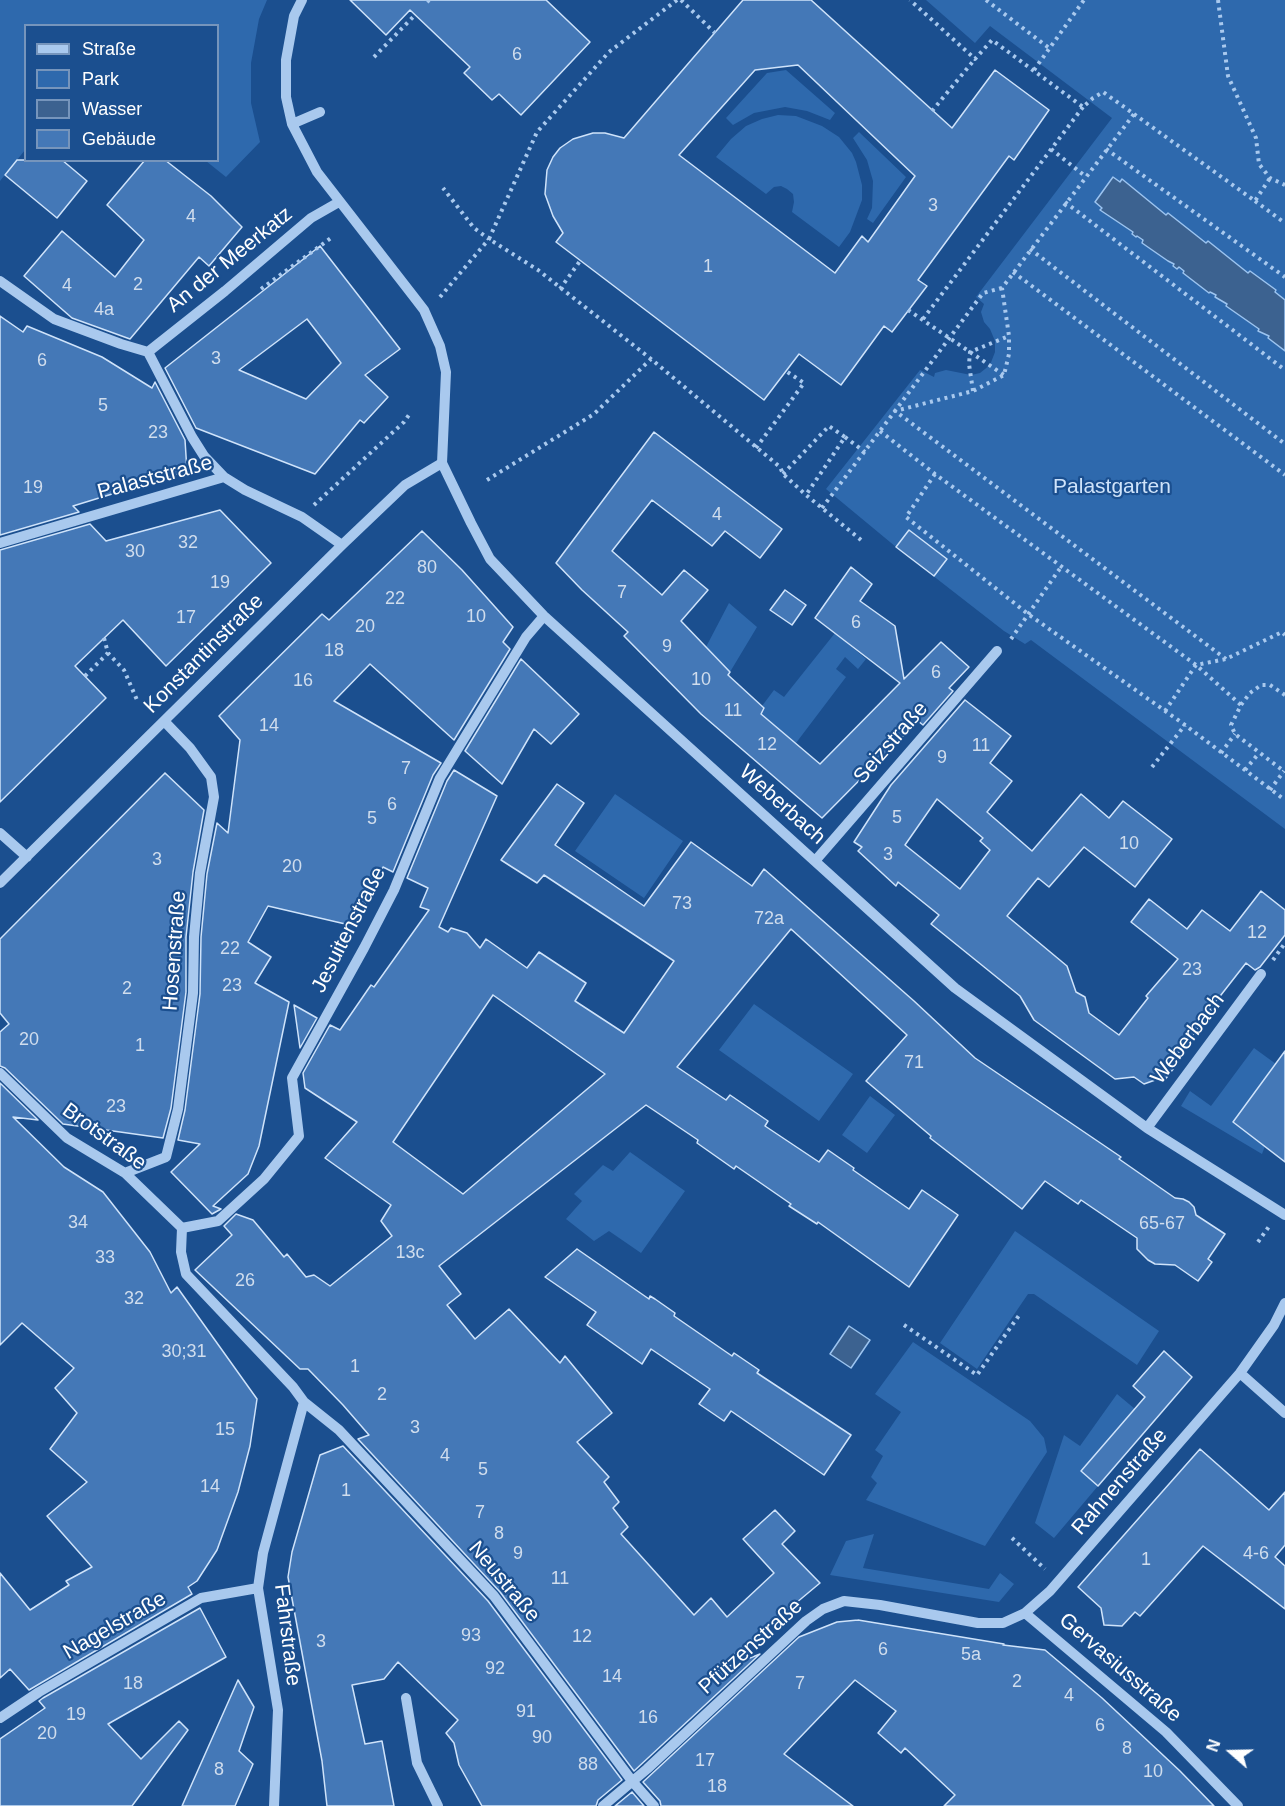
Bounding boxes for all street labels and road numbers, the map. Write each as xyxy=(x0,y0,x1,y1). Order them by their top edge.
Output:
street label: An der Meerkatz xyxy=(162,202,298,318)
street label: Palaststraße xyxy=(95,451,215,505)
street label: Konstantinstraße xyxy=(139,589,269,719)
street label: Seizstraße xyxy=(849,697,933,789)
street label: Weberbach xyxy=(734,760,830,850)
street label: Jesuitenstraße xyxy=(307,863,391,997)
street label: Hosenstraße xyxy=(158,890,192,1012)
street label: Weberbach xyxy=(1146,989,1230,1089)
street label: Brotstraße xyxy=(57,1098,151,1176)
street label: Rahnenstraße xyxy=(1067,1424,1173,1540)
street label: Neustraße xyxy=(463,1536,545,1628)
street label: Fahrstraße xyxy=(268,1583,306,1687)
street label: Nagelstraße xyxy=(59,1586,171,1666)
street label: Pfützenstraße xyxy=(694,1594,808,1700)
street label: Gervasiusstraße xyxy=(1054,1608,1186,1728)

